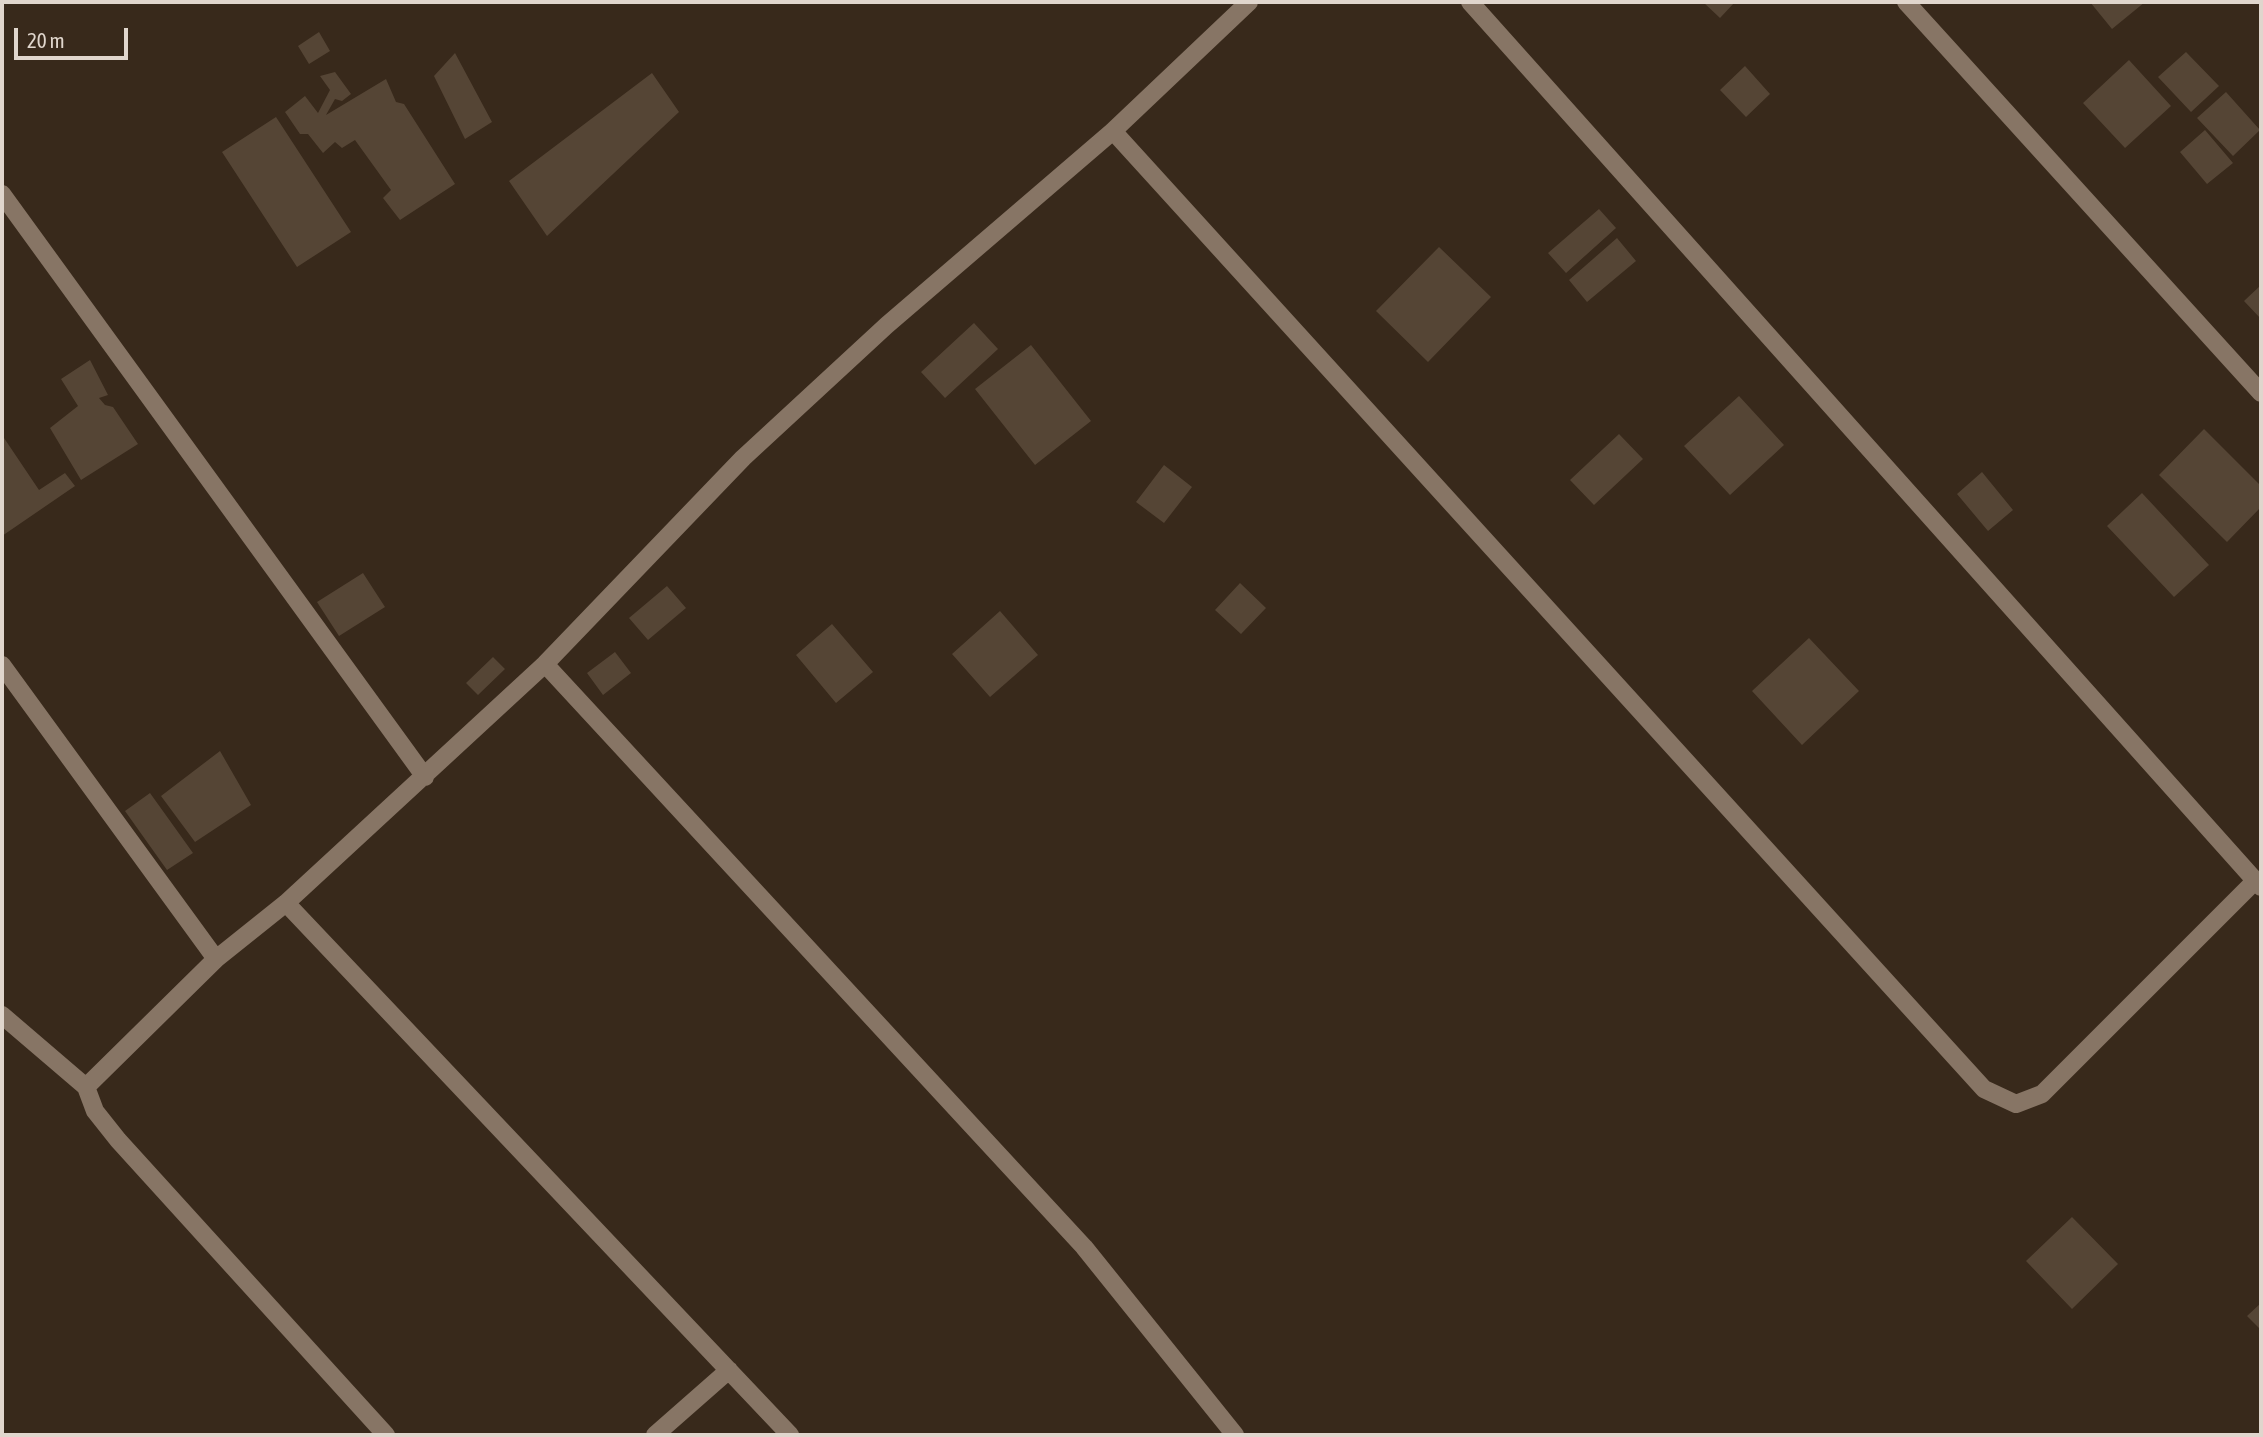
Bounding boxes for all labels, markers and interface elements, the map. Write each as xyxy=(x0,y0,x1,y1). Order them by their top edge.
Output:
scale bar xyxy=(18,14,131,58)
text: 20 m xyxy=(27,28,65,52)

